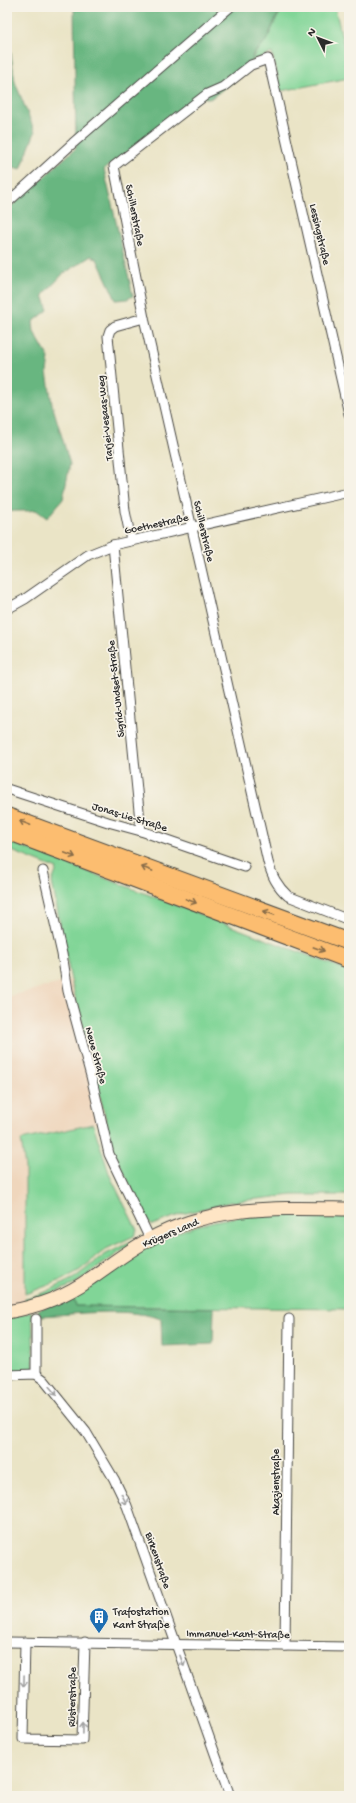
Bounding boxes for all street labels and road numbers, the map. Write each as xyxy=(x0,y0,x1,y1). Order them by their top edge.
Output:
street label: Schillerstraße xyxy=(122,184,146,247)
street label: Lessingstraße xyxy=(306,203,332,267)
street label: Tarjei-Vesaas-Weg xyxy=(96,374,117,462)
street label: Schillerstraße xyxy=(190,500,216,564)
street label: Goethestraße xyxy=(123,512,190,538)
street label: Sigrid-Undset-Straße xyxy=(106,639,128,738)
street label: Jonas-Lie-Straße xyxy=(90,801,169,835)
street label: Neue Straße xyxy=(82,1026,108,1086)
street label: Krügers Land xyxy=(141,1216,202,1251)
street label: Akazienstraße xyxy=(271,1448,283,1515)
street label: Birkenstraße xyxy=(142,1530,172,1591)
street label: Immanuel-Kant-Straße xyxy=(186,1628,290,1642)
street label: Rüsterstraße xyxy=(66,1667,80,1727)

